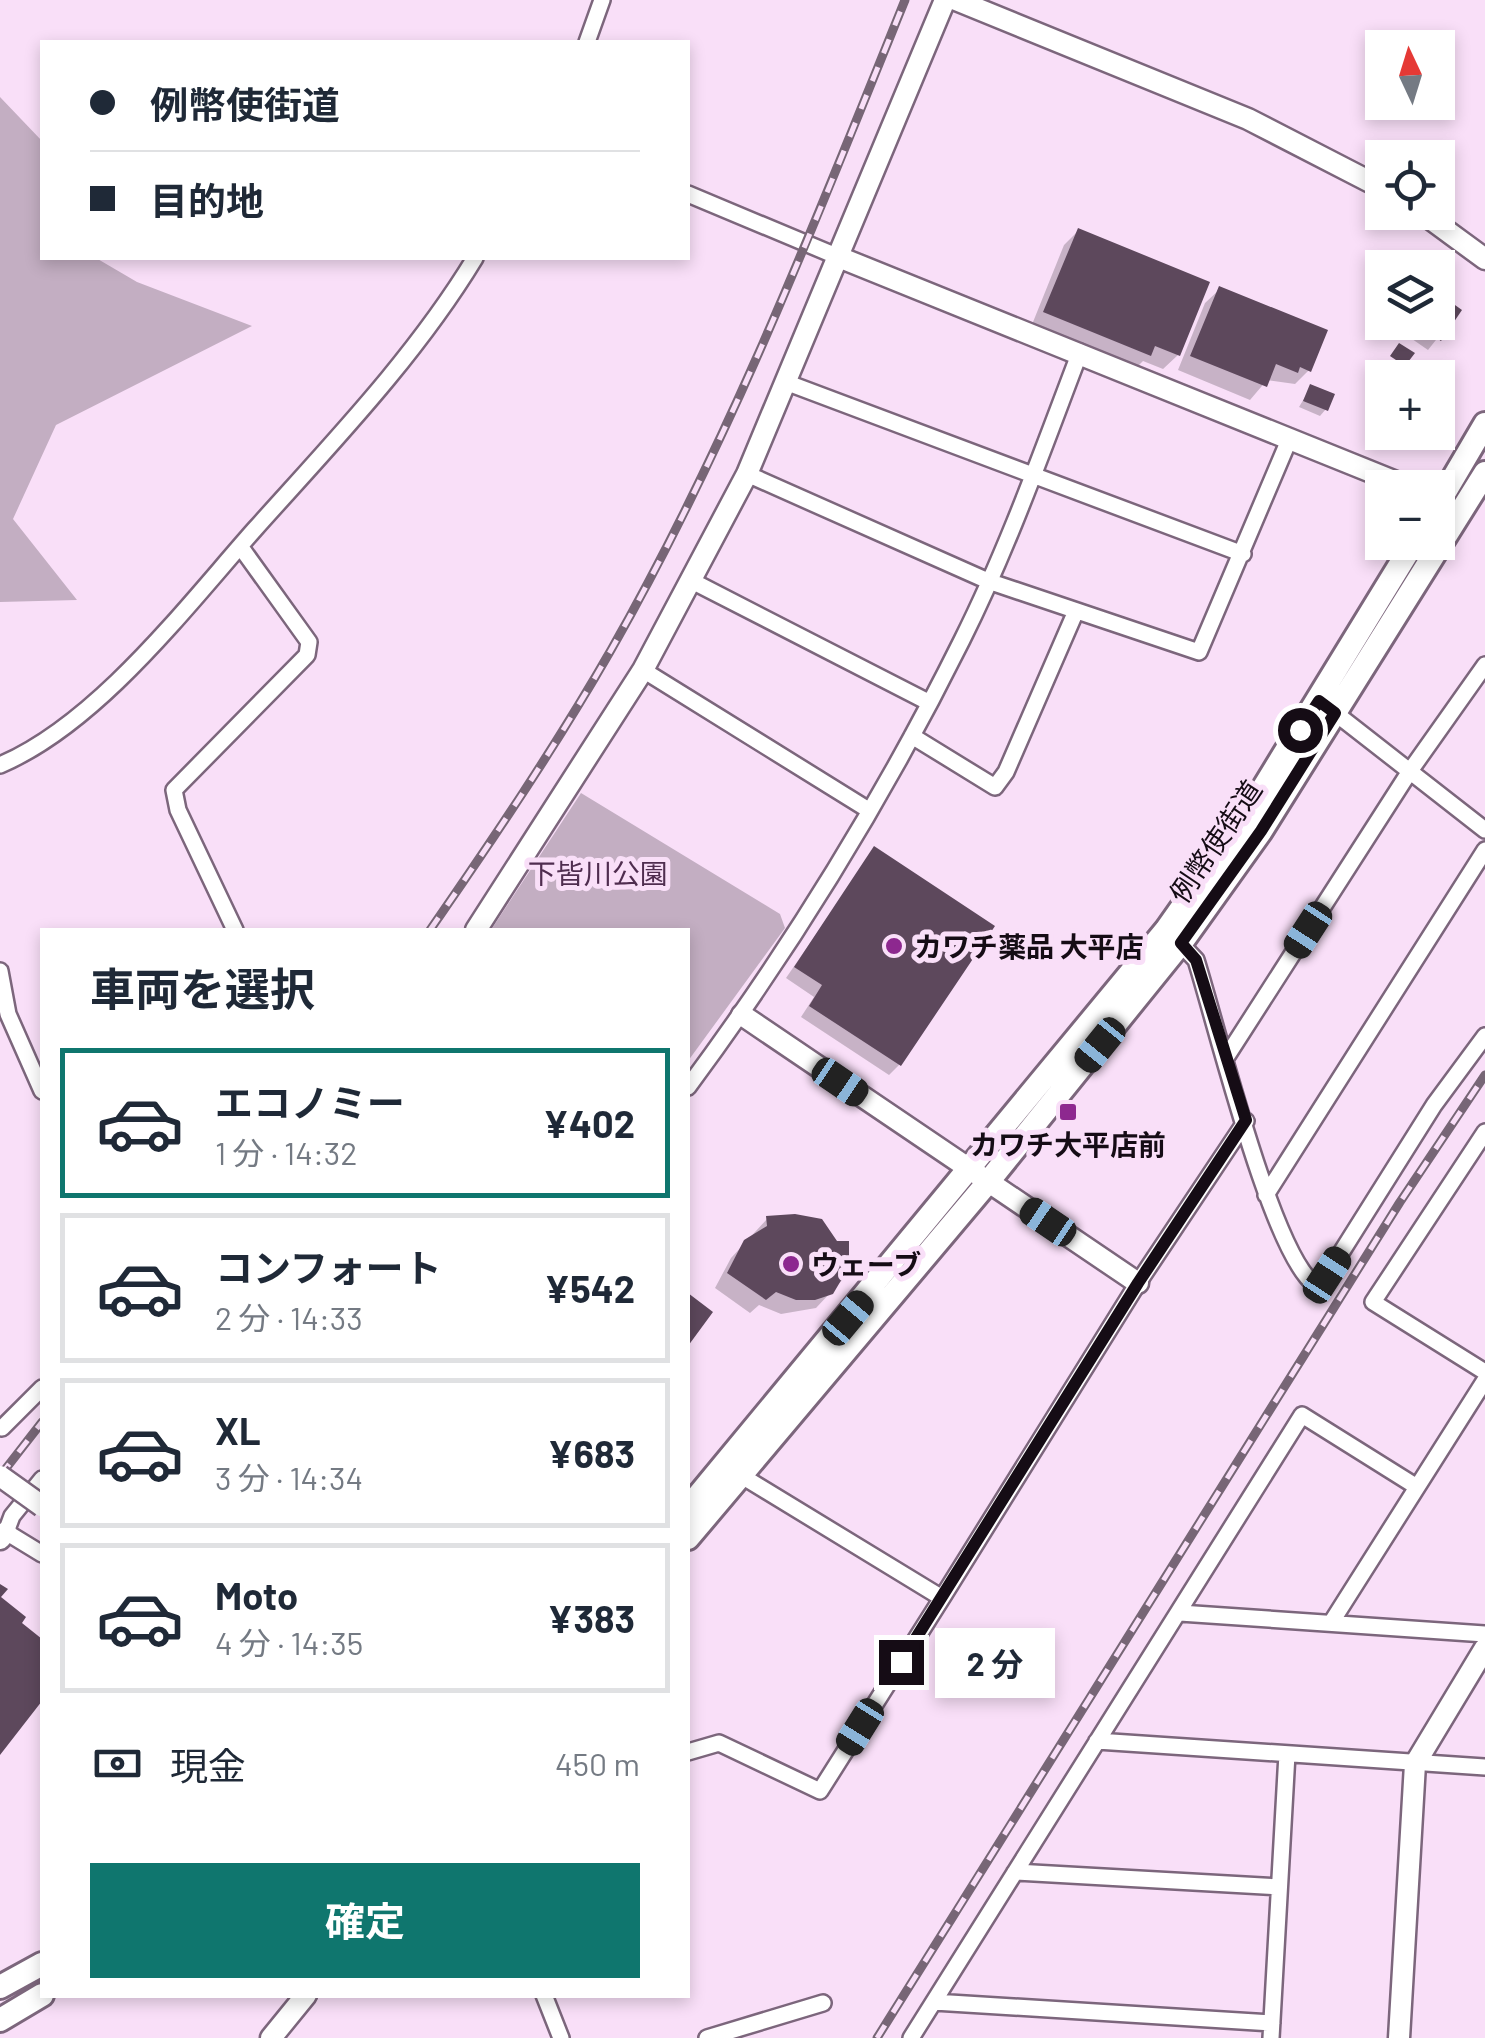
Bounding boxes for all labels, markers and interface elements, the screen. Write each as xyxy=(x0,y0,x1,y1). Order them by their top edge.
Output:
north arrow xyxy=(1365,30,1455,120)
map controls xyxy=(1365,30,1455,560)
text: 例幣使街道 xyxy=(150,81,340,127)
button: locate xyxy=(1365,140,1455,230)
text: 目的地 xyxy=(150,177,264,223)
button: layers xyxy=(1365,250,1455,340)
button: + xyxy=(1365,360,1455,450)
button: − xyxy=(1365,470,1455,560)
route start xyxy=(1278,708,1323,753)
street label: 例幣使街道 xyxy=(1162,773,1268,909)
park label: 下皆川公園 xyxy=(528,856,668,890)
car xyxy=(1279,897,1337,963)
place label: カワチ薬品 大平店 xyxy=(914,929,1144,963)
marker: カワチ薬品 大平店 xyxy=(883,935,905,957)
text: 車両を選択 xyxy=(90,961,315,1015)
car xyxy=(1069,1012,1131,1078)
car xyxy=(807,1053,873,1111)
icon: car xyxy=(95,1078,185,1168)
text: エコノミー xyxy=(215,1079,405,1125)
text: ¥402 xyxy=(543,1100,635,1146)
marker: カワチ大平店前 xyxy=(1057,1101,1079,1123)
place label: カワチ大平店前 xyxy=(970,1127,1166,1161)
text: 1 分 · 14:32 xyxy=(215,1133,357,1171)
car xyxy=(1015,1193,1081,1251)
car xyxy=(1298,1242,1356,1308)
icon: car xyxy=(95,1243,185,1333)
text: コンフォート xyxy=(215,1244,442,1290)
place label: ウェーブ xyxy=(811,1247,921,1281)
marker: ウェーブ xyxy=(780,1253,802,1275)
text: ¥542 xyxy=(544,1265,635,1311)
car xyxy=(817,1285,879,1351)
text: 2 分 · 14:33 xyxy=(215,1298,363,1336)
text: XL xyxy=(215,1407,261,1453)
icon: car xyxy=(95,1408,185,1498)
text: ¥683 xyxy=(547,1430,635,1476)
text: 3 分 · 14:34 xyxy=(215,1458,363,1496)
text: Moto xyxy=(215,1572,298,1618)
icon: car xyxy=(95,1573,185,1663)
text: ¥383 xyxy=(547,1595,635,1641)
text: 4 分 · 14:35 xyxy=(215,1623,363,1661)
callout: 2 分 xyxy=(936,1627,1056,1697)
route end xyxy=(879,1640,924,1685)
text: 2 分 xyxy=(967,1644,1023,1682)
car xyxy=(831,1694,889,1760)
icon: cash xyxy=(90,1736,145,1791)
text: 現金 xyxy=(170,1742,246,1788)
text: 450 m xyxy=(555,1744,640,1782)
button: 確定 xyxy=(90,1863,640,1978)

